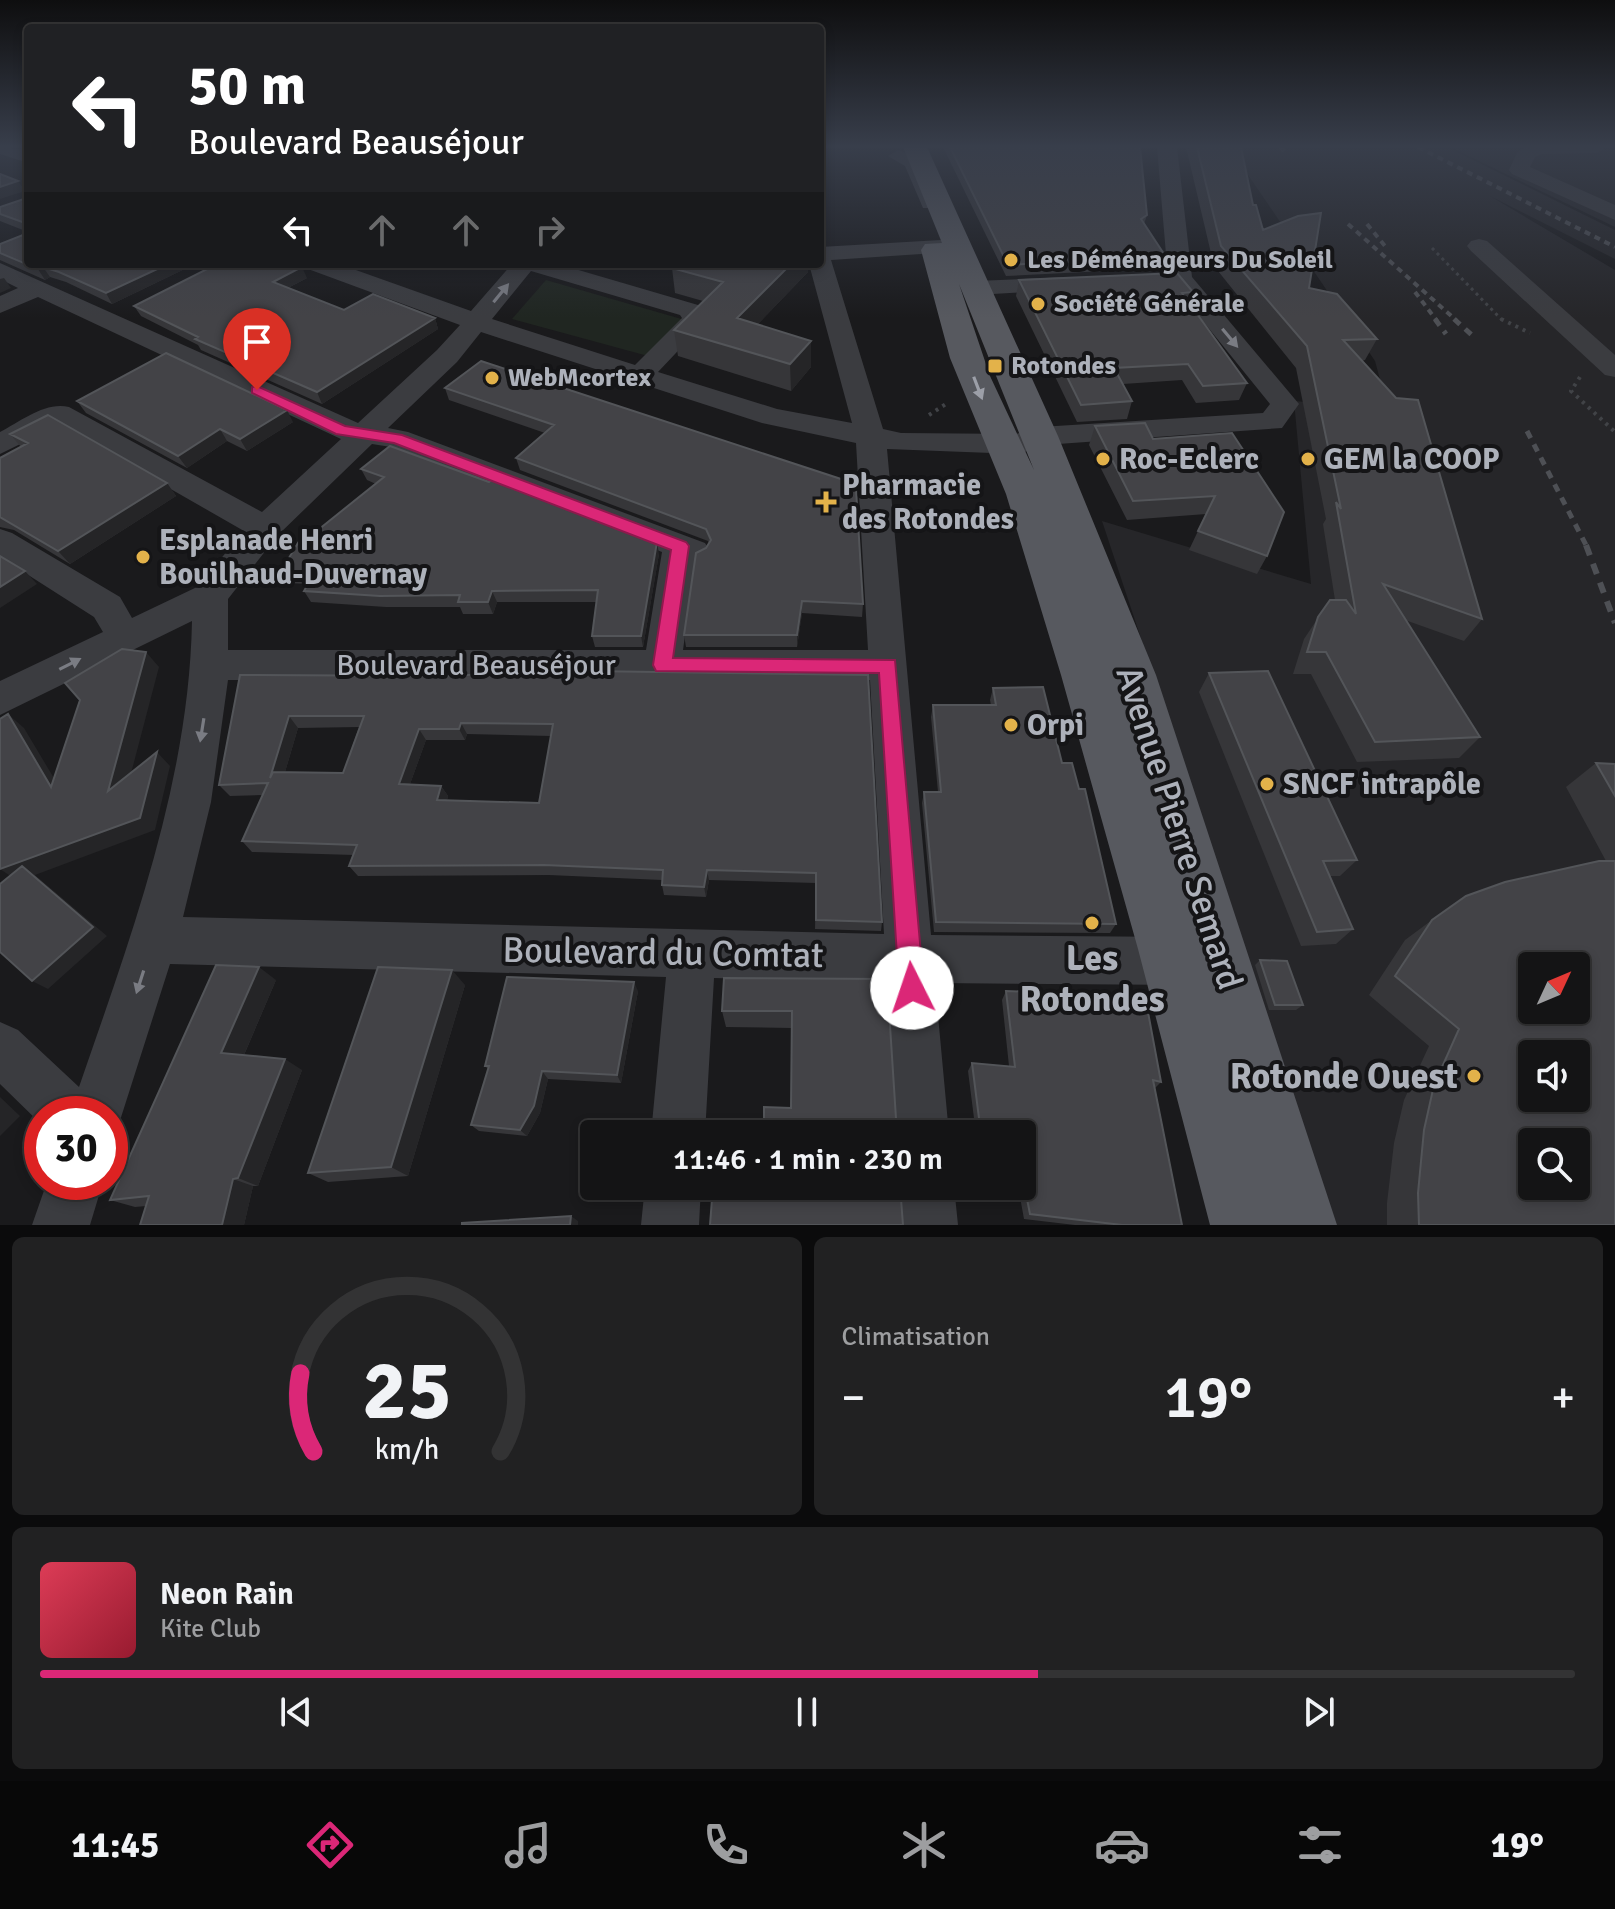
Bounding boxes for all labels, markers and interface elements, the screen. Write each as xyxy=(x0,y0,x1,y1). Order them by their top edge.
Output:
text: 50 m xyxy=(188,51,306,120)
icon: left xyxy=(56,56,160,160)
text: Boulevard Beauséjour xyxy=(188,120,524,165)
icon: left xyxy=(276,208,320,252)
icon: ahead xyxy=(360,208,404,252)
icon: ahead xyxy=(444,208,488,252)
icon: right xyxy=(528,208,572,252)
place label: Les Déménageurs Du Soleil xyxy=(1027,244,1333,276)
marker: Les Déménageurs Du Soleil xyxy=(1002,251,1020,269)
one-way arrow xyxy=(492,284,509,304)
place label: Société Générale xyxy=(1054,288,1245,320)
marker: Société Générale xyxy=(1029,295,1047,313)
pin xyxy=(223,308,291,390)
icon: arrive xyxy=(235,320,279,364)
one-way arrow xyxy=(1221,327,1238,347)
place label: Rotondes xyxy=(1011,350,1116,382)
marker: Rotondes xyxy=(986,357,1004,375)
place label: WebMcortex xyxy=(508,362,651,394)
marker: WebMcortex xyxy=(483,369,501,387)
one-way arrow xyxy=(972,376,985,400)
place label: Roc-Eclerc xyxy=(1119,441,1259,478)
place label: GEM la COOP xyxy=(1324,441,1500,478)
marker: Roc-Eclerc xyxy=(1094,450,1112,468)
marker: GEM la COOP xyxy=(1299,450,1317,468)
place label: Pharmacie des Rotondes xyxy=(842,467,1014,538)
marker: Pharmacie des Rotondes xyxy=(817,493,835,511)
place label: Esplanade Henri Bouilhaud-Duvernay xyxy=(159,522,427,593)
marker: Esplanade Henri Bouilhaud-Duvernay xyxy=(134,548,152,566)
street label: Boulevard Beauséjour xyxy=(336,647,616,684)
one-way arrow xyxy=(58,657,81,670)
street label: Avenue Pierre Semard xyxy=(1105,661,1253,995)
place label: Orpi xyxy=(1027,707,1084,744)
marker: Orpi xyxy=(1002,716,1020,734)
one-way arrow xyxy=(195,718,207,743)
place label: SNCF intrapôle xyxy=(1283,766,1481,803)
marker: SNCF intrapôle xyxy=(1258,775,1276,793)
marker: Les Rotondes xyxy=(1083,914,1101,932)
street label: Boulevard du Comtat xyxy=(502,928,824,978)
place label: Les Rotondes xyxy=(1019,936,1165,1022)
position arrow xyxy=(870,946,954,1030)
north arrow xyxy=(1518,952,1590,1024)
map controls xyxy=(1518,952,1590,1200)
one-way arrow xyxy=(133,970,145,994)
button: sound xyxy=(1518,1040,1590,1112)
place label: Rotonde Ouest xyxy=(1230,1054,1458,1099)
marker: Rotonde Ouest xyxy=(1465,1067,1483,1085)
speed limit sign: 30 xyxy=(24,1096,128,1200)
button: search xyxy=(1518,1128,1590,1200)
text: 11:46 · 1 min · 230 m xyxy=(673,1141,943,1178)
text: Climatisation xyxy=(842,1321,990,1353)
text: 25 xyxy=(362,1340,452,1442)
text: 19° xyxy=(1164,1361,1252,1435)
text: − xyxy=(842,1371,865,1425)
text: + xyxy=(1551,1371,1575,1425)
text: km/h xyxy=(374,1432,439,1467)
text: Neon Rain xyxy=(160,1576,294,1613)
text: Kite Club xyxy=(160,1613,261,1645)
icon: previous xyxy=(274,1690,318,1734)
icon: pause xyxy=(785,1690,829,1734)
icon: next xyxy=(1297,1690,1341,1734)
icon: directions xyxy=(302,1817,358,1873)
icon: music xyxy=(500,1817,556,1873)
icon: phone xyxy=(698,1817,754,1873)
icon: climate xyxy=(896,1817,952,1873)
icon: car xyxy=(1094,1817,1150,1873)
icon: filters xyxy=(1292,1817,1348,1873)
text: 11:45 xyxy=(71,1823,159,1868)
text: 19° xyxy=(1491,1823,1544,1868)

